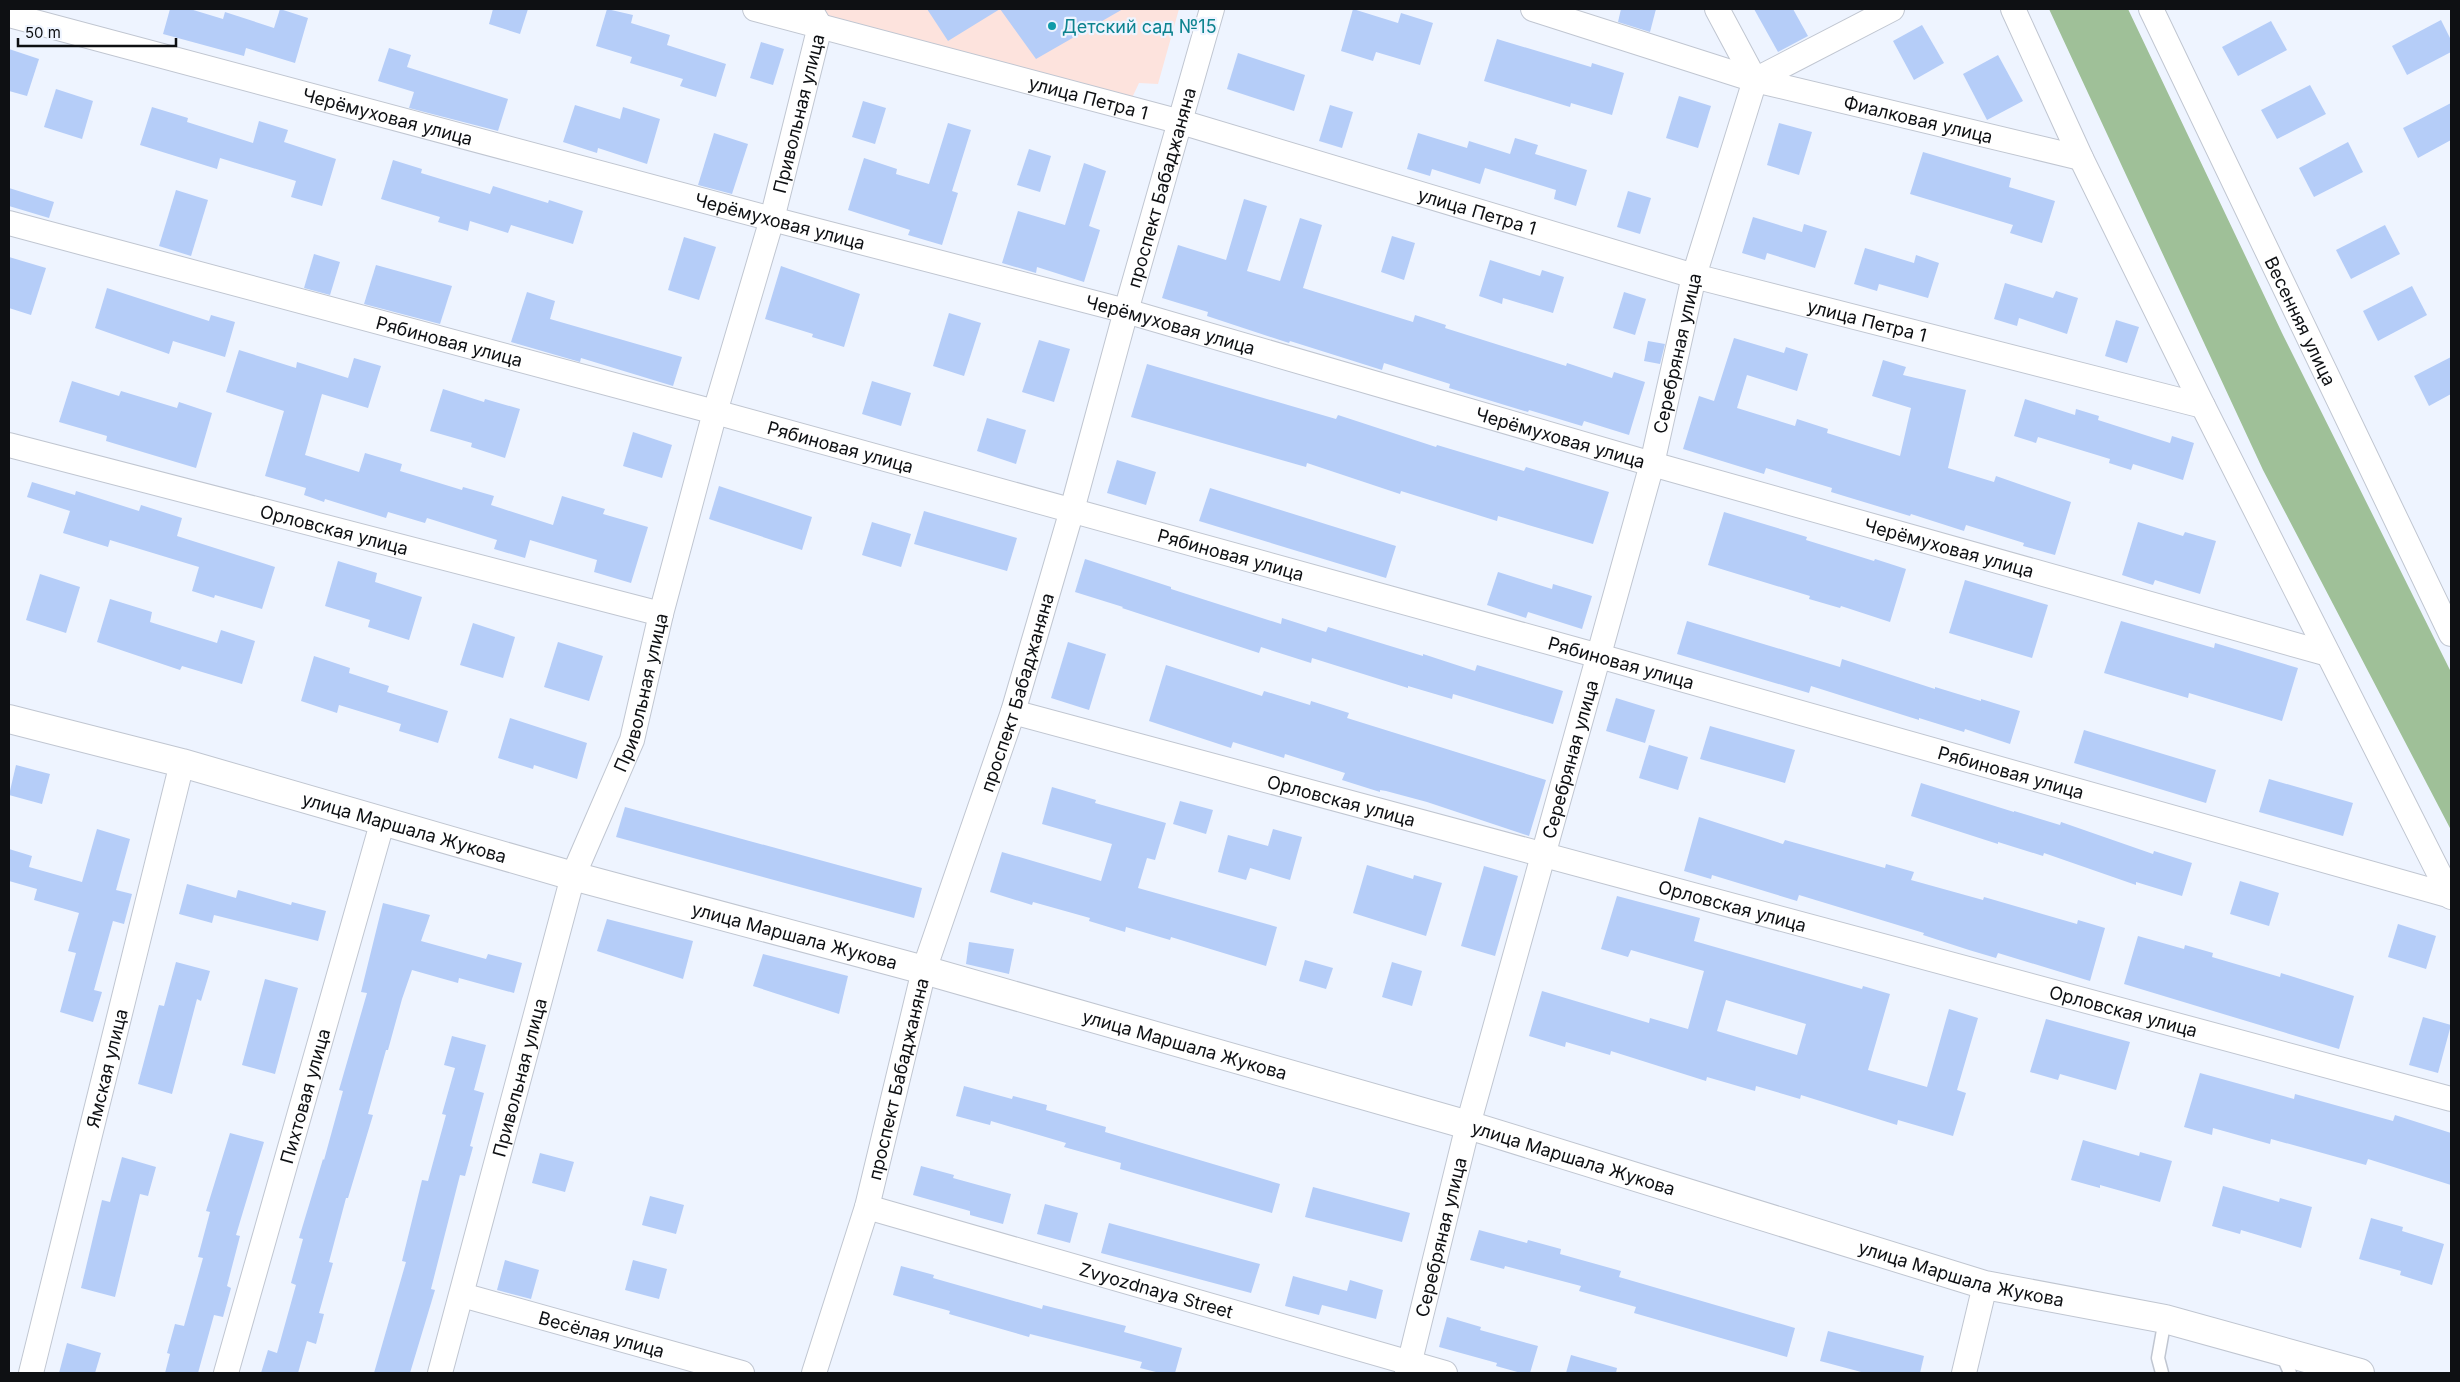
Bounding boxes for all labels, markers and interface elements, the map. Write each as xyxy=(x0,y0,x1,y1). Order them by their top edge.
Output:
scale bar xyxy=(18,15,175,47)
place label: Детский сад №15 xyxy=(1062,16,1217,37)
marker: Детский сад №15 xyxy=(1046,20,1058,32)
text: 50 m xyxy=(25,23,61,42)
street label: Привольная улица xyxy=(768,32,828,195)
street label: улица Петра 1 xyxy=(1027,72,1150,123)
street label: Черёмуховая улица xyxy=(300,83,475,149)
street label: проспект Бабаджаняна xyxy=(1123,85,1200,290)
street label: Фиалковая улица xyxy=(1842,91,1995,147)
street label: улица Петра 1 xyxy=(1416,183,1539,239)
street label: Черёмуховая улица xyxy=(692,188,867,253)
street label: Весенняя улица xyxy=(2261,253,2341,389)
street label: Серебряная улица xyxy=(1649,271,1705,436)
street label: Черёмуховая улица xyxy=(1083,290,1258,359)
street label: улица Петра 1 xyxy=(1805,295,1929,346)
street label: Рябиновая улица xyxy=(374,311,525,371)
street label: Черёмуховая улица xyxy=(1473,403,1648,472)
street label: Рябиновая улица xyxy=(765,416,916,477)
street label: Орловская улица xyxy=(258,500,411,559)
street label: Черёмуховая улица xyxy=(1862,514,2036,581)
street label: Рябиновая улица xyxy=(1155,524,1306,585)
street label: проспект Бабаджаняна xyxy=(976,590,1058,794)
street label: Привольная улица xyxy=(609,611,671,775)
street label: Рябиновая улица xyxy=(1546,632,1697,693)
street label: Серебряная улица xyxy=(1538,678,1602,841)
street label: Рябиновая улица xyxy=(1936,742,2086,803)
street label: Орловская улица xyxy=(1265,770,1418,830)
street label: улица Маршала Жукова xyxy=(300,788,509,867)
street label: Орловская улица xyxy=(1656,876,1809,936)
street label: улица Маршала Жукова xyxy=(690,898,900,973)
street label: проспект Бабаджаняна xyxy=(863,976,932,1182)
street label: Орловская улица xyxy=(2047,981,2200,1041)
street label: Привольная улица xyxy=(488,996,550,1159)
street label: улица Маршала Жукова xyxy=(1080,1005,1290,1083)
street label: Ямская улица xyxy=(82,1007,131,1130)
street label: Пихтовая улица xyxy=(275,1026,334,1166)
street label: улица Маршала Жукова xyxy=(1469,1116,1678,1199)
street label: Серебряная улица xyxy=(1411,1155,1470,1319)
street label: улица Маршала Жукова xyxy=(1856,1236,2066,1310)
street label: Zvyozdnaya Street xyxy=(1077,1258,1236,1322)
street label: Весёлая улица xyxy=(536,1306,667,1361)

